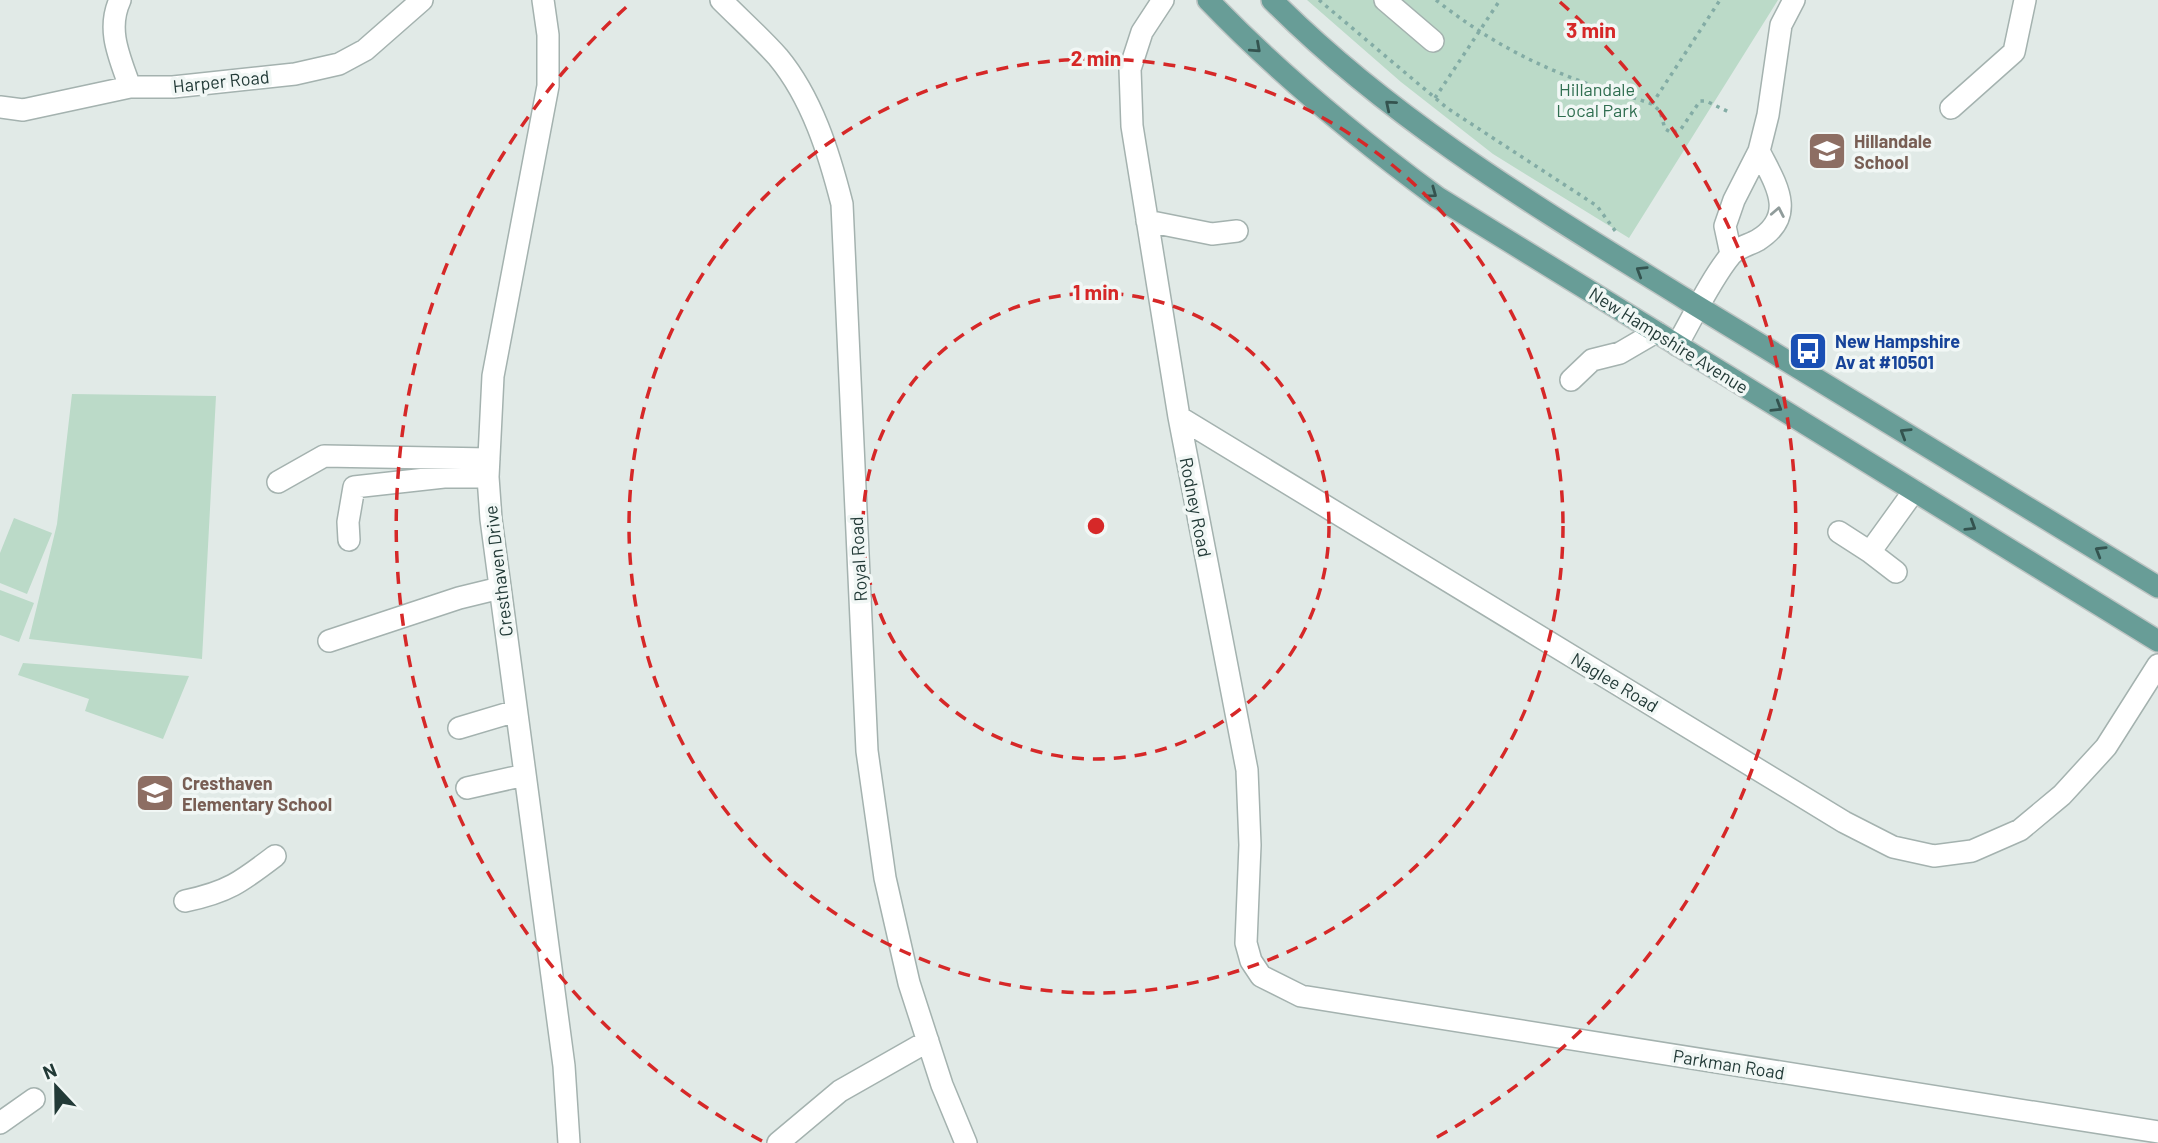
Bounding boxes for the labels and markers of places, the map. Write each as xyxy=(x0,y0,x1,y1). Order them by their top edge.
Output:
school or university icon: Hillandale School xyxy=(1806,130,1848,172)
place label: Hillandale School xyxy=(1854,130,1932,173)
bus stop icon: New Hampshire Av at #10501 xyxy=(1787,330,1829,372)
place label: New Hampshire Av at #10501 xyxy=(1835,330,1960,373)
centre of rings xyxy=(1084,514,1108,538)
school or university icon: Cresthaven Elementary School xyxy=(134,772,176,814)
place label: Cresthaven Elementary School xyxy=(182,772,332,815)

